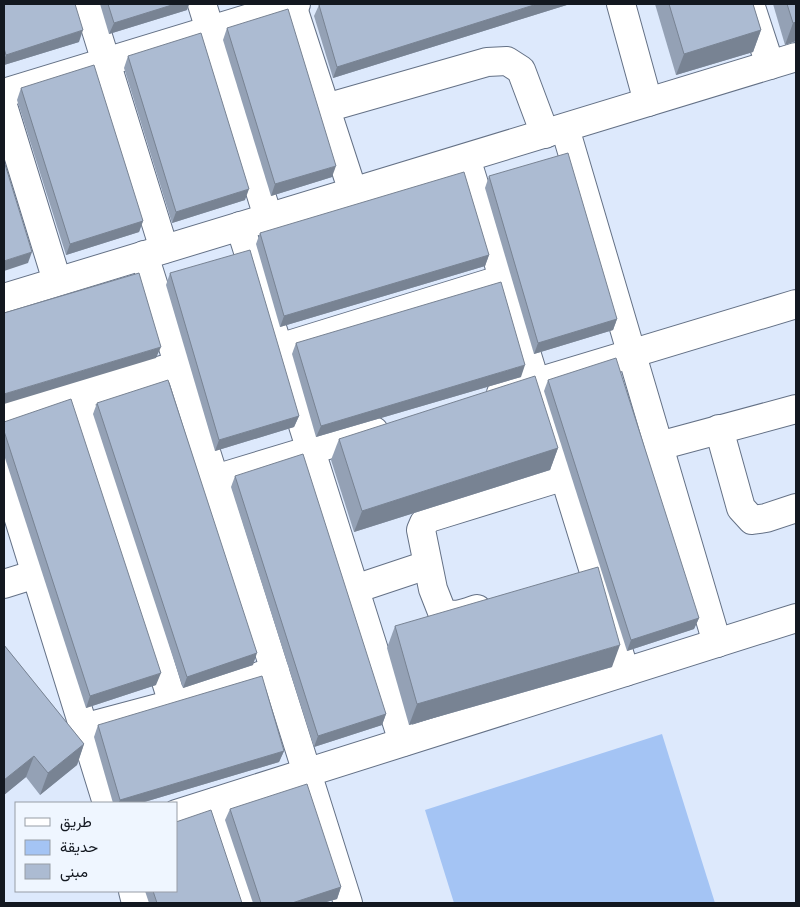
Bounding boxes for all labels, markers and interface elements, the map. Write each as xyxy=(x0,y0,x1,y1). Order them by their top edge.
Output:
legend xyxy=(15,802,178,892)
text: طريق xyxy=(60,812,92,832)
text: حديقة xyxy=(60,837,98,857)
text: مبنى xyxy=(60,862,88,882)

